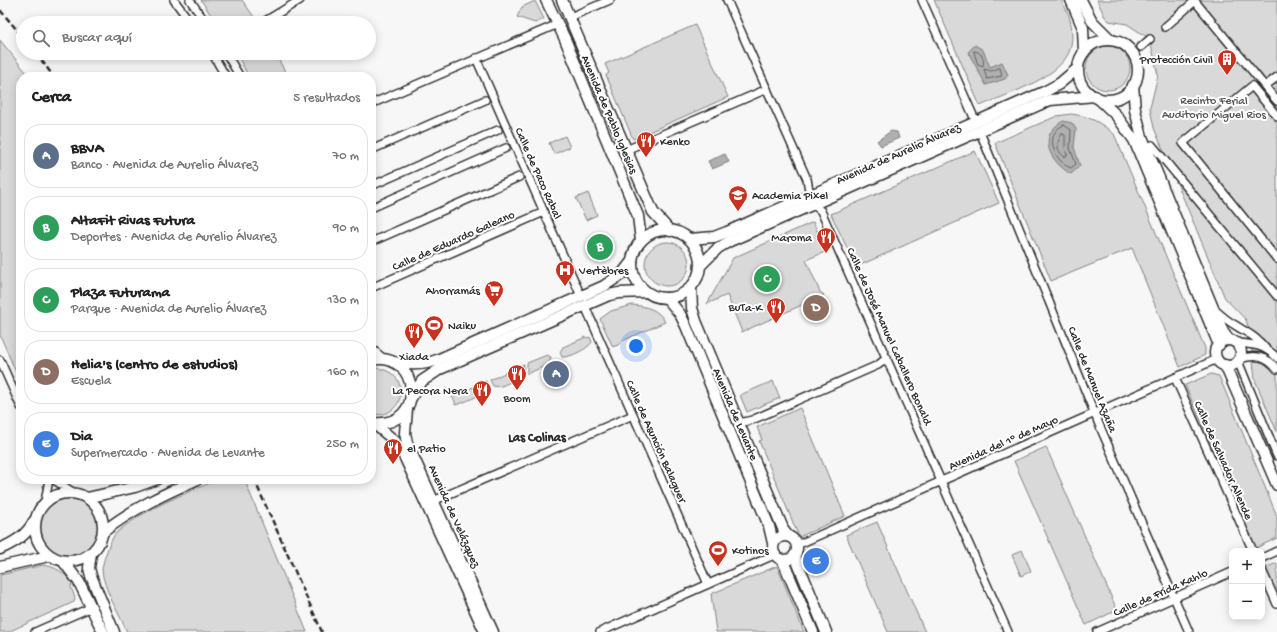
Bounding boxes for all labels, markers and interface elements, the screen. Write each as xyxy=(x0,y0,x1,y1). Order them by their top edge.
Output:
search box xyxy=(16,16,376,60)
icon: search xyxy=(30,27,52,49)
text: Buscar aquí xyxy=(62,29,132,47)
building icon: Protección Civil xyxy=(1216,48,1238,76)
street label: Avenida de Pablo Iglesias xyxy=(577,53,640,177)
place label: Protección Civil xyxy=(1139,54,1213,68)
text: Cerca xyxy=(32,88,71,108)
text: 5 resultados xyxy=(293,91,360,106)
park label: Recinto Ferial Auditorio Miguel Rios xyxy=(1162,95,1267,123)
street label: Avenida de Aurelio Álvarez xyxy=(835,121,964,189)
street label: Calle de Paco Rabal xyxy=(511,126,564,222)
restaurant icon: Kenko xyxy=(635,130,657,158)
place label: Kenko xyxy=(660,136,690,150)
text: BBVA xyxy=(71,140,104,158)
text: A xyxy=(42,149,50,164)
text: 70 m xyxy=(333,149,359,164)
text: Banco · Avenida de Aurelio Álvarez xyxy=(71,158,258,173)
school or university icon: Academia Pixel xyxy=(727,184,749,212)
place label: Academia Pixel xyxy=(752,190,828,204)
street label: Calle de Eduardo Galeano xyxy=(391,209,517,275)
text: AltaFit Rivas Futura xyxy=(71,212,195,230)
text: B xyxy=(43,221,49,236)
text: 90 m xyxy=(333,221,359,236)
restaurant icon: Maroma xyxy=(815,226,837,254)
text: Deportes · Avenida de Aurelio Álvarez xyxy=(71,230,277,245)
pin: B xyxy=(587,232,613,262)
place label: Maroma xyxy=(771,232,812,246)
street label: Calle de José Manuel Caballero Bonald xyxy=(843,246,934,429)
hospital icon: Vertèbres xyxy=(554,259,576,287)
pin: C xyxy=(754,264,780,294)
place label: Vertèbres xyxy=(578,265,629,279)
supermarket icon: Ahorramás xyxy=(483,279,505,307)
text: Plaza Futurama xyxy=(71,284,170,302)
place label: Ahorramás xyxy=(425,285,481,299)
text: C xyxy=(42,293,50,308)
text: 130 m xyxy=(327,293,359,308)
pin: D xyxy=(803,293,829,323)
restaurant icon: BuTa-K xyxy=(765,296,787,324)
text: Parque · Avenida de Aurelio Álvarez xyxy=(71,302,266,317)
place label: BuTa-K xyxy=(728,302,763,316)
sports icon: Naiku xyxy=(423,314,445,342)
place label: Naiku xyxy=(448,320,476,334)
restaurant icon: Xiada xyxy=(403,321,425,349)
street label: Calle de Manuel Azaña xyxy=(1063,325,1119,435)
your location xyxy=(626,336,646,356)
place label: Xiada xyxy=(398,351,429,365)
text: Helia's (centro de estudios) xyxy=(71,356,238,374)
pin: A xyxy=(543,359,569,389)
restaurant icon: Boom xyxy=(506,363,528,391)
text: D xyxy=(42,365,50,380)
text: 160 m xyxy=(327,365,359,380)
street label: Avenida de Levante xyxy=(708,367,760,464)
text: Escuela xyxy=(71,374,111,389)
street label: Calle de Asunción Balaguer xyxy=(622,378,689,507)
restaurant icon: La Pecora Nera xyxy=(471,379,493,407)
place label: La Pecora Nera xyxy=(392,385,468,399)
place label: Boom xyxy=(502,393,531,407)
street label: Calle de Salvador Allende xyxy=(1190,399,1255,523)
street label: Avenida del 1º de Mayo xyxy=(947,413,1061,474)
text: Dia xyxy=(71,428,92,446)
district label: Las Colinas xyxy=(508,431,567,446)
text: E xyxy=(42,437,50,452)
text: 250 m xyxy=(326,437,359,452)
restaurant icon: el Patio xyxy=(382,437,404,465)
place label: el Patio xyxy=(407,443,446,457)
text: Supermercado · Avenida de Levante xyxy=(71,446,265,461)
street label: Avenida de Velázquez xyxy=(424,463,482,571)
sports icon: Kotinos xyxy=(707,539,729,567)
place label: Kotinos xyxy=(732,545,769,559)
pin: E xyxy=(803,546,829,576)
map controls xyxy=(1229,548,1265,620)
button: + xyxy=(1229,548,1265,584)
street label: Calle de Frida Kahlo xyxy=(1112,567,1210,621)
button: − xyxy=(1229,584,1265,620)

